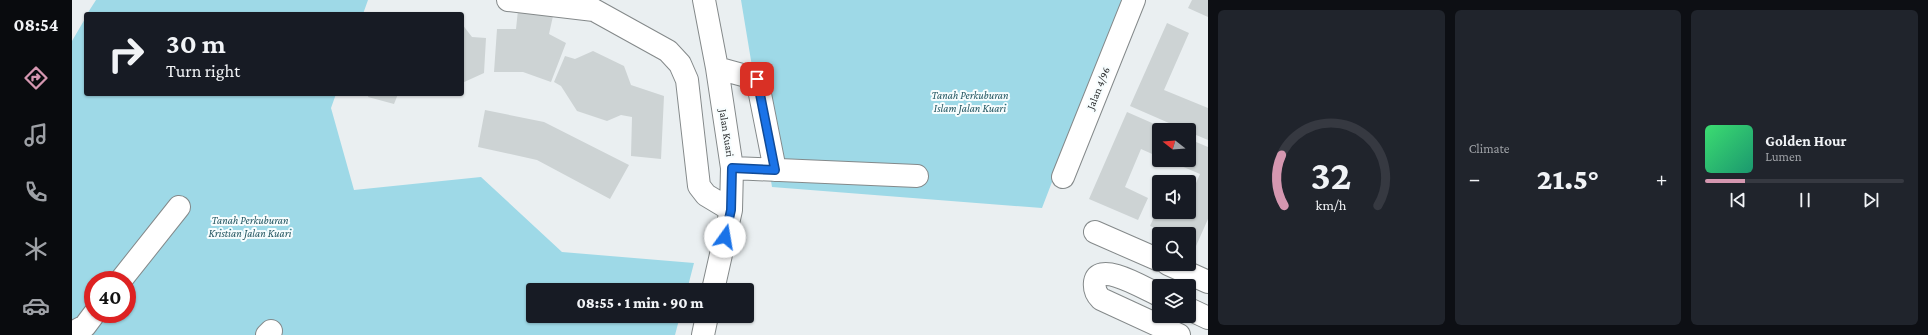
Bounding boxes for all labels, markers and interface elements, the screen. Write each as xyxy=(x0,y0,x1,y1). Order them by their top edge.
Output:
text: 08:54 xyxy=(14,15,58,35)
icon: right xyxy=(100,28,152,80)
text: 30 m xyxy=(166,28,226,59)
text: Turn right xyxy=(166,61,240,81)
pin xyxy=(740,62,774,96)
icon: directions xyxy=(22,64,50,92)
street label: Jalan 4/96 xyxy=(1084,65,1113,112)
icon: arrive xyxy=(746,68,768,90)
park label: Tanah Perkuburan Islam Jalan Kuari xyxy=(932,89,1009,115)
street label: Jalan Kuari xyxy=(716,107,737,158)
icon: music xyxy=(22,121,50,149)
north arrow xyxy=(1152,123,1196,167)
map controls xyxy=(1152,123,1196,323)
text: Golden Hour xyxy=(1765,133,1846,149)
text: Climate xyxy=(1469,141,1510,156)
text: Lumen xyxy=(1765,149,1802,164)
text: 32 xyxy=(1311,151,1352,197)
text: 21.5° xyxy=(1537,162,1599,195)
text: − xyxy=(1469,166,1480,191)
text: + xyxy=(1656,166,1667,191)
button: sound xyxy=(1152,175,1196,219)
icon: phone xyxy=(22,178,50,206)
icon: previous xyxy=(1727,189,1749,211)
icon: pause xyxy=(1794,189,1816,211)
icon: next xyxy=(1860,189,1882,211)
text: km/h xyxy=(1316,196,1347,212)
park label: Tanah Perkuburan Kristian Jalan Kuari xyxy=(209,214,291,240)
position arrow xyxy=(704,216,746,258)
button: search xyxy=(1152,227,1196,271)
icon: climate xyxy=(22,235,50,263)
speed limit sign: 40 xyxy=(84,271,136,323)
button: layers xyxy=(1152,279,1196,323)
icon: car xyxy=(22,292,50,320)
text: 08:55 · 1 min · 90 m xyxy=(576,295,704,311)

